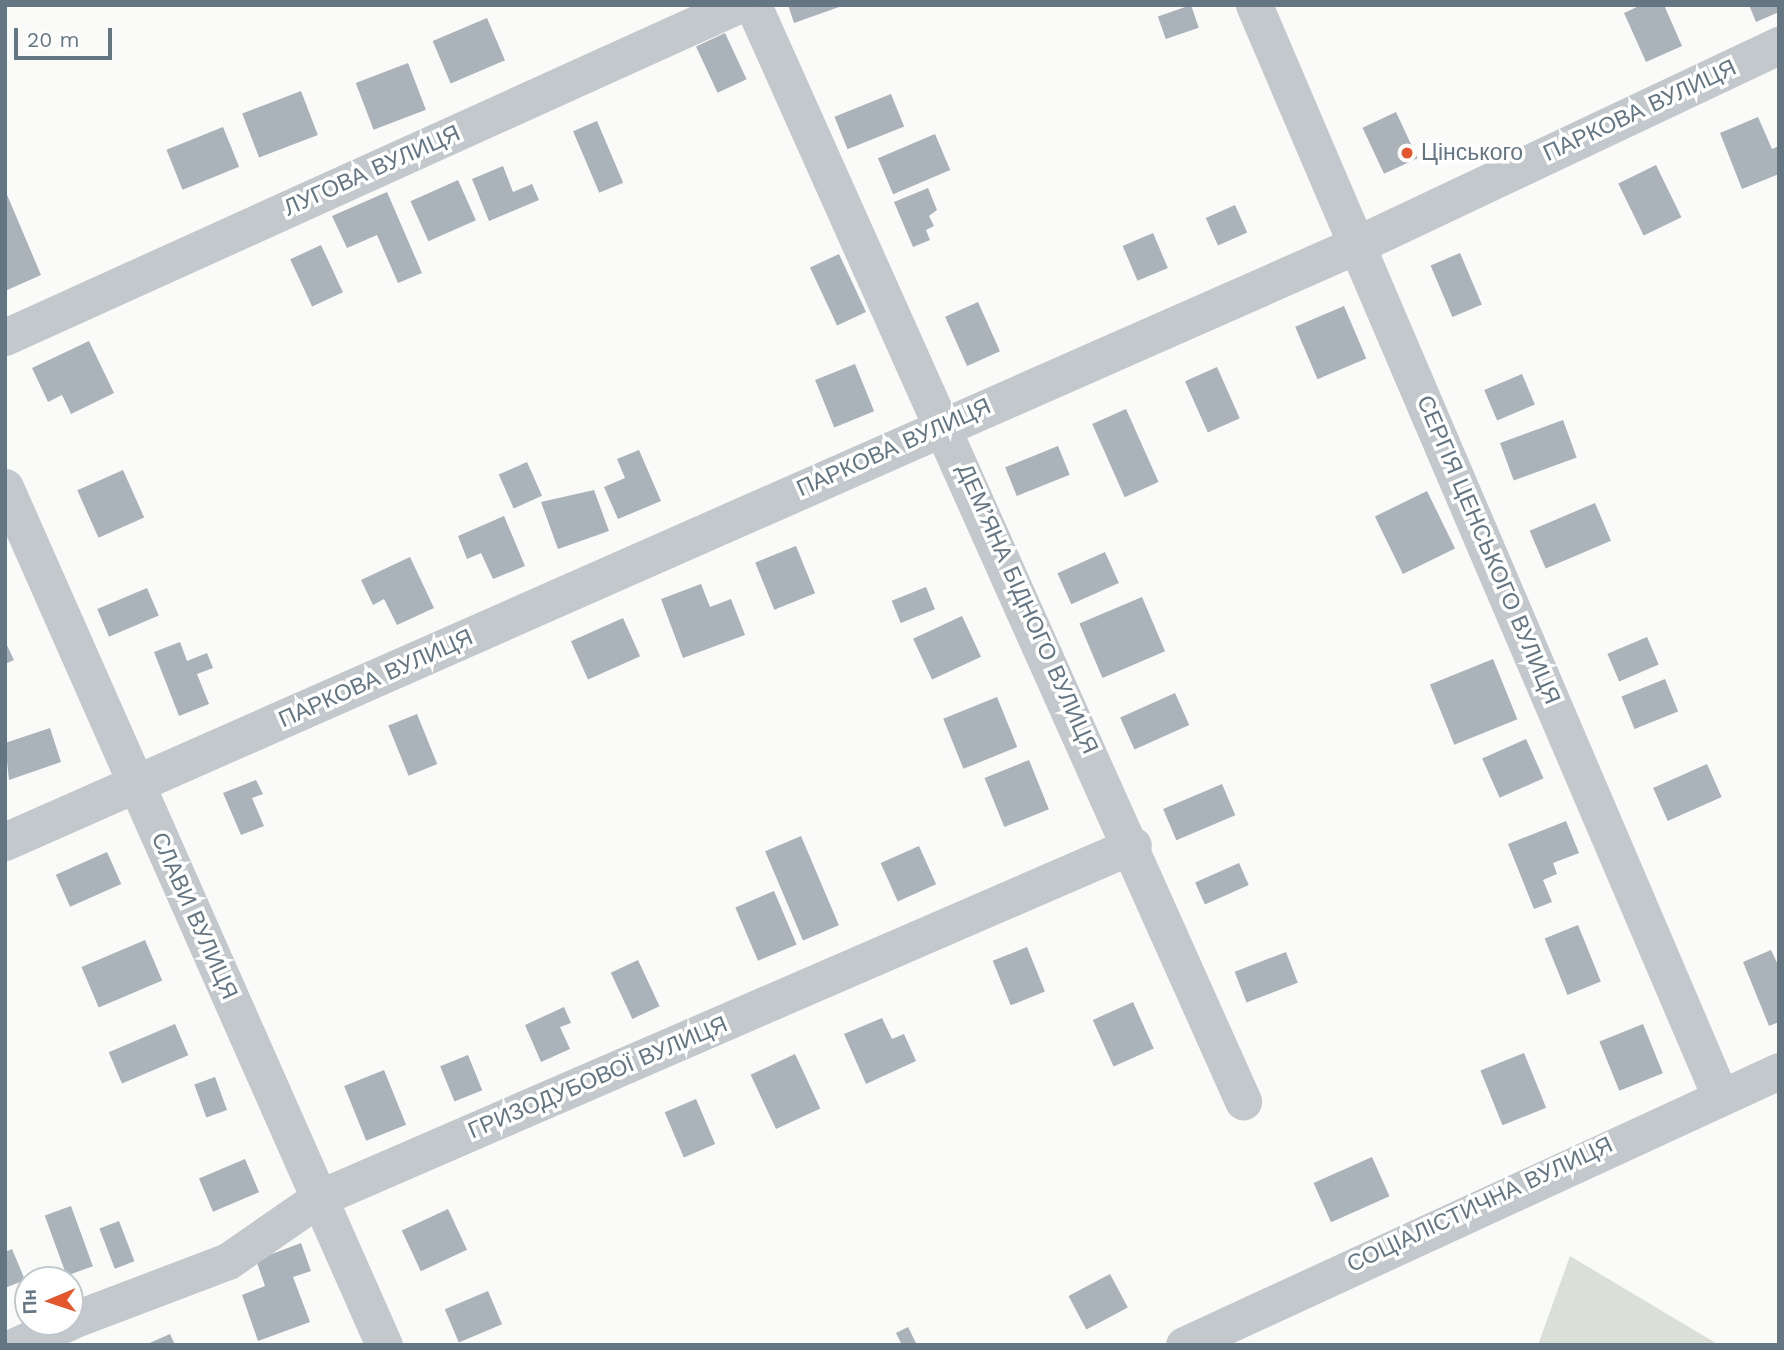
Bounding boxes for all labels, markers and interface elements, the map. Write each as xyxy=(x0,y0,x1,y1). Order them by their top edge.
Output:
scale bar xyxy=(18,14,116,58)
text: 20 m xyxy=(27,27,79,52)
street label: ПАРКОВА ВУЛИЦЯ xyxy=(1539,54,1741,168)
street label: ЛУГОВА ВУЛИЦЯ xyxy=(280,120,464,222)
place label: Цінського xyxy=(1421,139,1523,167)
marker: Цінського xyxy=(1399,145,1415,161)
street label: СЕРГІЯ ЦЕНСЬКОГО ВУЛИЦЯ xyxy=(1410,391,1566,709)
street label: ПАРКОВА ВУЛИЦЯ xyxy=(793,393,995,503)
street label: ДЕМ’ЯНА БІДНОГО ВУЛИЦЯ xyxy=(950,460,1104,758)
street label: ПАРКОВА ВУЛИЦЯ xyxy=(275,624,477,734)
street label: СЛАВИ ВУЛИЦЯ xyxy=(145,828,243,1004)
street label: ГРИЗОДУБОВОЇ ВУЛИЦЯ xyxy=(464,1011,732,1145)
street label: СОЦІАЛІСТИЧНА ВУЛИЦЯ xyxy=(1343,1131,1617,1279)
north arrow xyxy=(14,1266,84,1336)
text: Пн xyxy=(18,1289,41,1315)

